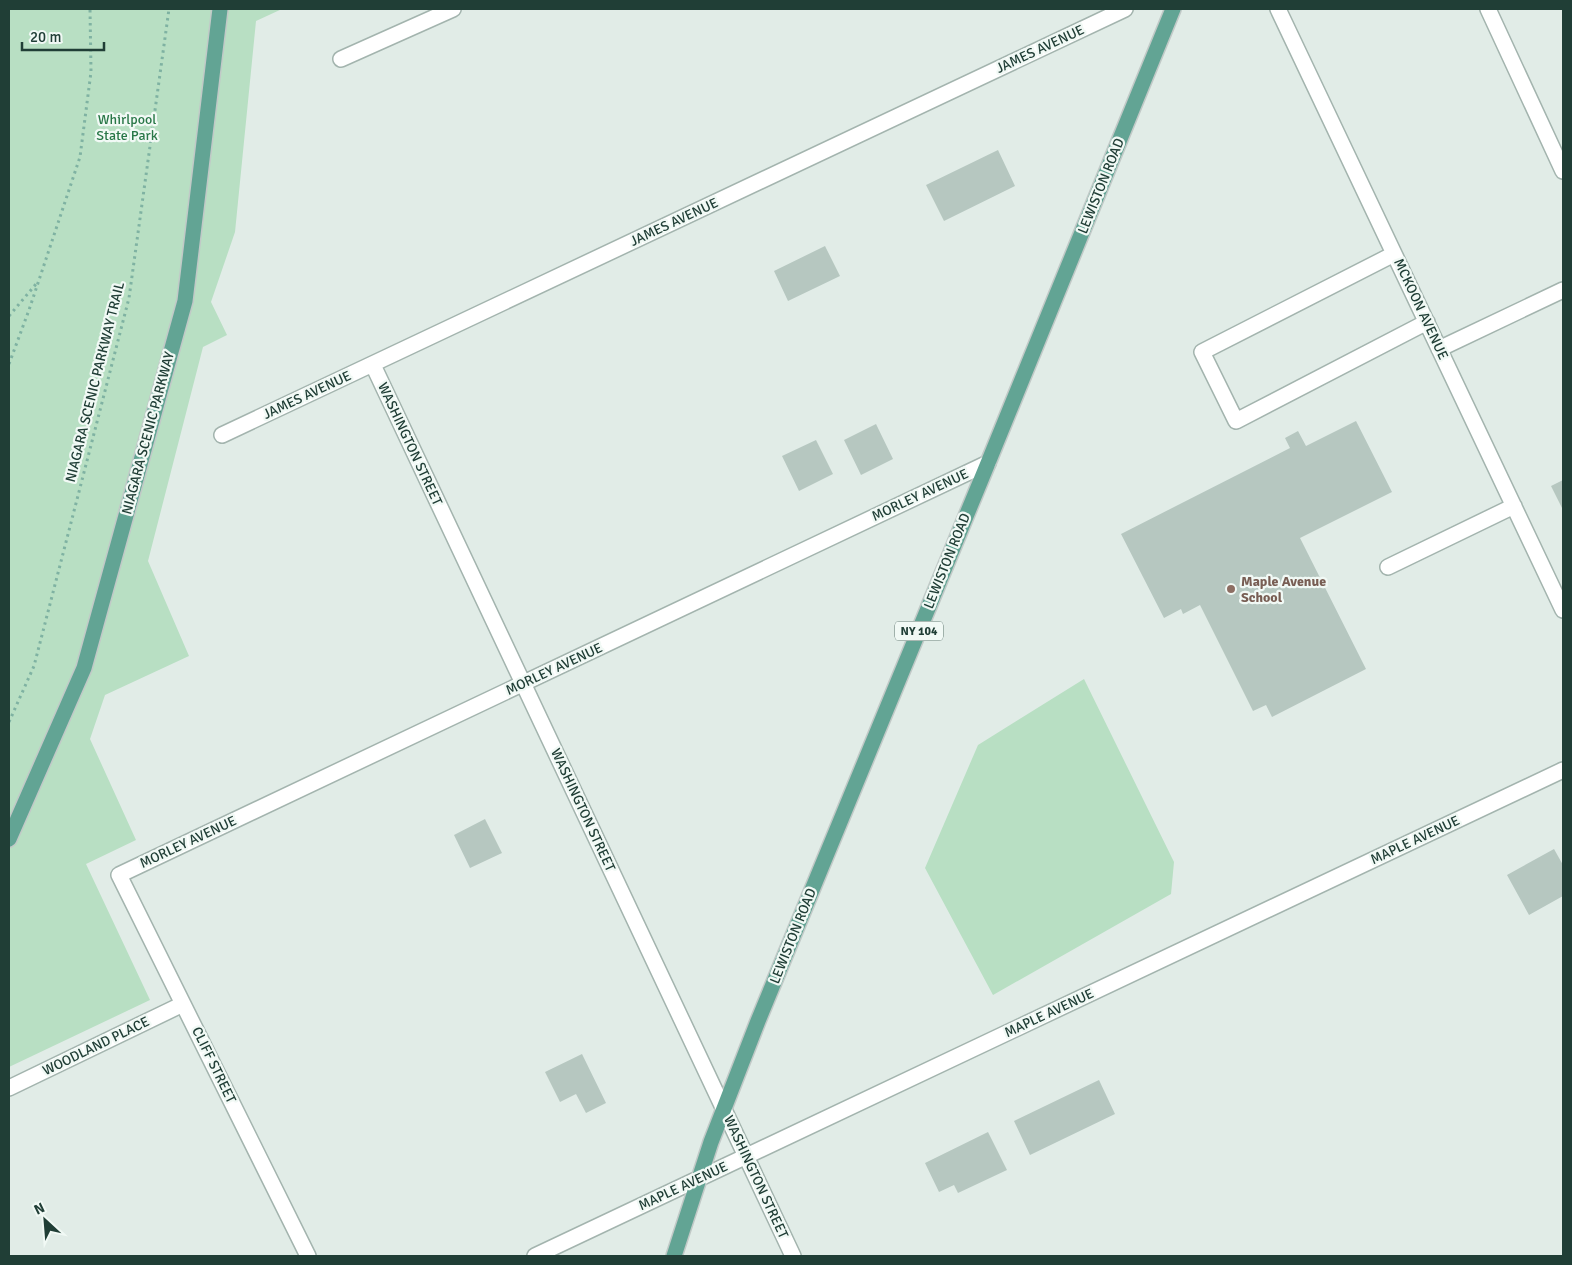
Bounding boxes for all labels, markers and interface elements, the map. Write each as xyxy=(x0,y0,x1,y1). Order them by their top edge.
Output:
scale bar xyxy=(22,20,105,52)
street label: JAMES AVENUE xyxy=(993,21,1087,77)
text: 20 m xyxy=(30,28,61,46)
park label: Whirlpool State Park xyxy=(96,111,158,144)
street label: LEWISTON ROAD xyxy=(1074,136,1128,236)
street label: JAMES AVENUE xyxy=(627,194,721,250)
street label: MCKOON AVENUE xyxy=(1390,256,1452,362)
street label: NIAGARA SCENIC PARKWAY TRAIL xyxy=(62,280,128,484)
street label: NIAGARA SCENIC PARKWAY xyxy=(118,350,178,516)
street label: JAMES AVENUE xyxy=(260,367,354,423)
street label: WASHINGTON STREET xyxy=(374,380,446,508)
street label: MORLEY AVENUE xyxy=(869,465,971,525)
street label: LEWISTON ROAD xyxy=(920,511,974,611)
place label: Maple Avenue School xyxy=(1241,573,1326,606)
marker: Maple Avenue School xyxy=(1225,583,1237,595)
road number: NY 104 xyxy=(895,622,943,640)
street label: MORLEY AVENUE xyxy=(503,639,605,699)
street label: WASHINGTON STREET xyxy=(547,746,619,874)
street label: MORLEY AVENUE xyxy=(137,812,239,872)
street label: MAPLE AVENUE xyxy=(1368,812,1462,868)
street label: LEWISTON ROAD xyxy=(766,886,820,986)
street label: MAPLE AVENUE xyxy=(1002,985,1096,1041)
street label: WOODLAND PLACE xyxy=(40,1013,152,1079)
street label: CLIFF STREET xyxy=(188,1024,240,1106)
street label: WASHINGTON STREET xyxy=(720,1113,792,1241)
street label: MAPLE AVENUE xyxy=(636,1158,730,1214)
north arrow xyxy=(20,1195,70,1245)
text: N xyxy=(31,1199,48,1219)

